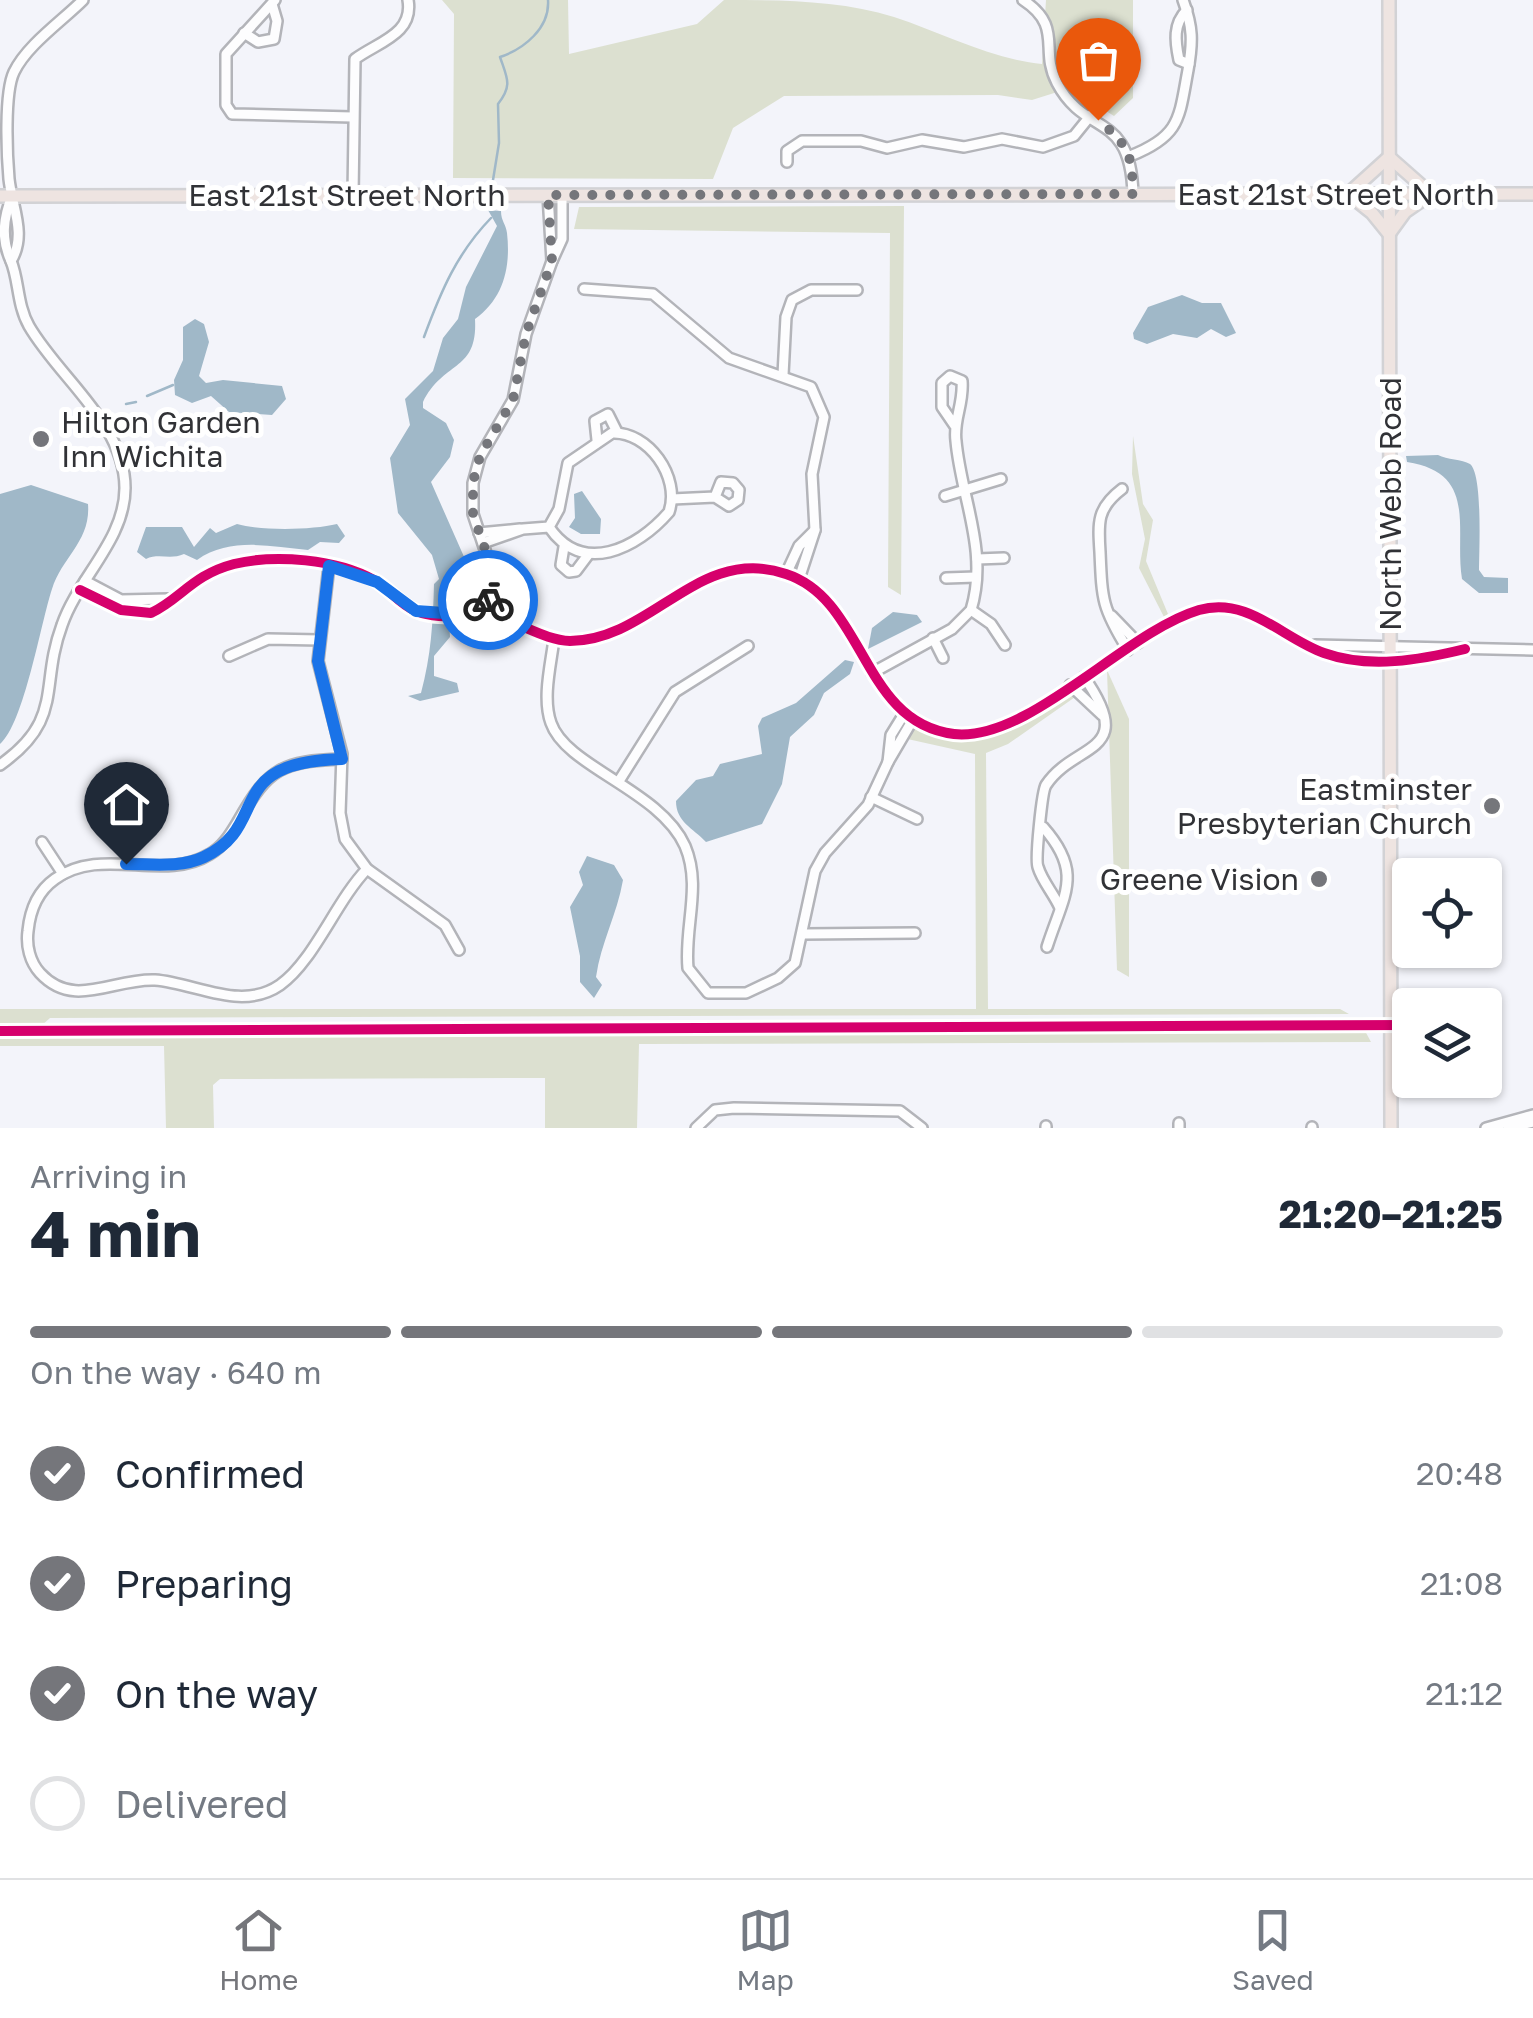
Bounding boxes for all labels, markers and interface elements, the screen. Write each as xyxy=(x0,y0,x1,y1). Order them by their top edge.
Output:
pin xyxy=(1056,18,1141,121)
icon: bag xyxy=(1071,33,1126,88)
street label: East 21st Street North xyxy=(1177,176,1495,212)
street label: East 21st Street North xyxy=(188,177,506,213)
street label: North Webb Road xyxy=(1372,377,1408,631)
place label: Hilton Garden Inn Wichita xyxy=(61,404,261,474)
marker: Hilton Garden Inn Wichita xyxy=(30,428,52,450)
courier xyxy=(438,550,538,650)
icon: bike xyxy=(461,573,516,628)
pin xyxy=(84,762,169,865)
place label: Eastminster Presbyterian Church xyxy=(1177,771,1472,841)
icon: home xyxy=(99,777,154,832)
marker: Eastminster Presbyterian Church xyxy=(1481,795,1503,817)
map controls xyxy=(1392,858,1502,1098)
button: locate xyxy=(1392,858,1502,968)
place label: Greene Vision xyxy=(1100,861,1299,897)
marker: Greene Vision xyxy=(1308,868,1330,890)
button: layers xyxy=(1392,988,1502,1098)
text: Arriving in xyxy=(30,1157,187,1195)
text: 21:20–21:25 xyxy=(1279,1191,1503,1236)
text: 4 min xyxy=(30,1193,201,1271)
text: On the way · 640 m xyxy=(30,1353,322,1391)
icon: check xyxy=(30,1446,85,1501)
text: Confirmed xyxy=(115,1451,305,1496)
text: 20:48 xyxy=(1416,1454,1503,1492)
icon: check xyxy=(30,1556,85,1611)
text: Preparing xyxy=(115,1561,293,1606)
text: 21:08 xyxy=(1420,1564,1503,1602)
icon: check xyxy=(30,1666,85,1721)
text: On the way xyxy=(115,1671,318,1716)
text: 21:12 xyxy=(1425,1674,1503,1712)
text: Delivered xyxy=(115,1781,288,1826)
tab: Home xyxy=(219,1903,298,1996)
tab: Map xyxy=(737,1903,794,1996)
tab: Saved xyxy=(1232,1903,1314,1996)

